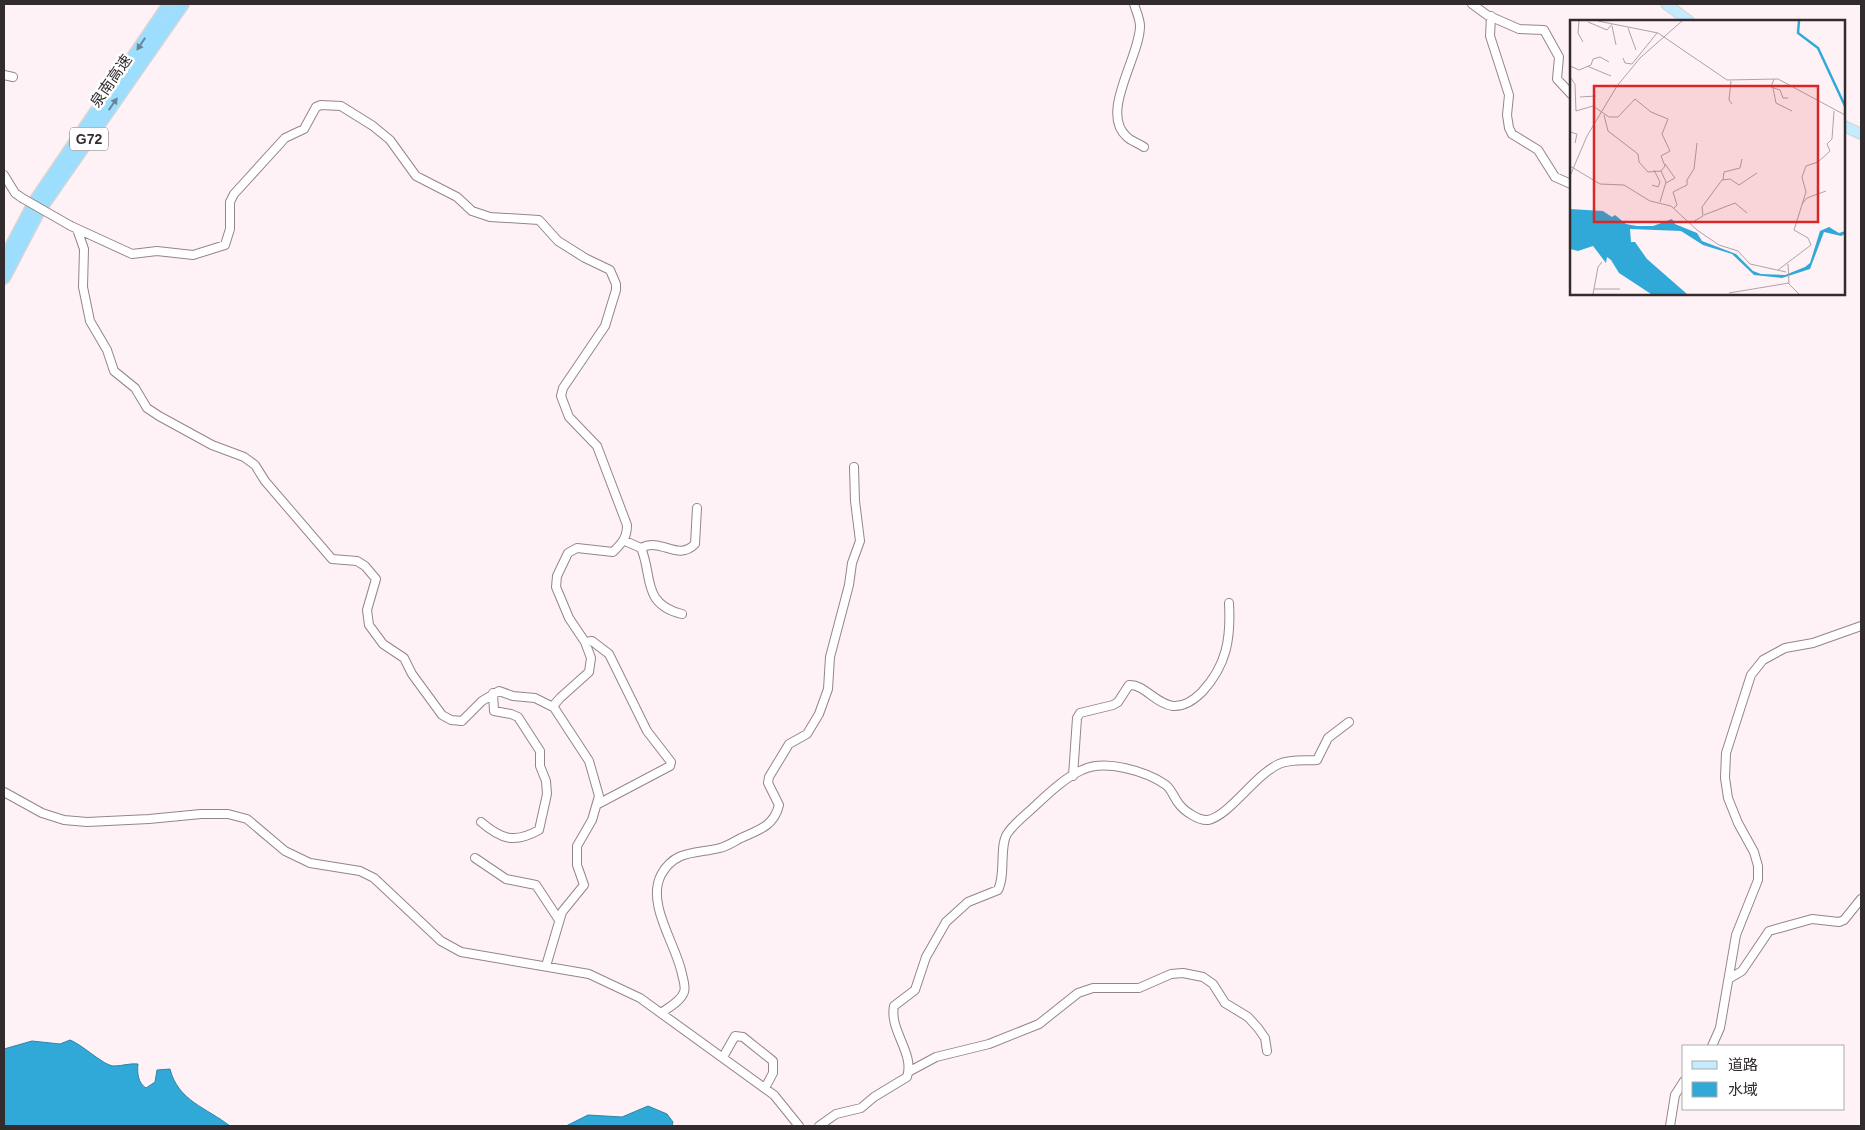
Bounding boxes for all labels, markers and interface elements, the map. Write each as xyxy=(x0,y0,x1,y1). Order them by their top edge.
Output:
inset map xyxy=(1570,20,1845,295)
one-way arrow xyxy=(136,37,146,51)
street label: 泉南高速 xyxy=(86,51,135,110)
one-way arrow xyxy=(108,97,118,111)
road number: G72 xyxy=(70,128,108,150)
legend xyxy=(1682,1045,1845,1110)
text: 道路 xyxy=(1728,1056,1758,1073)
text: 水域 xyxy=(1728,1081,1758,1098)

